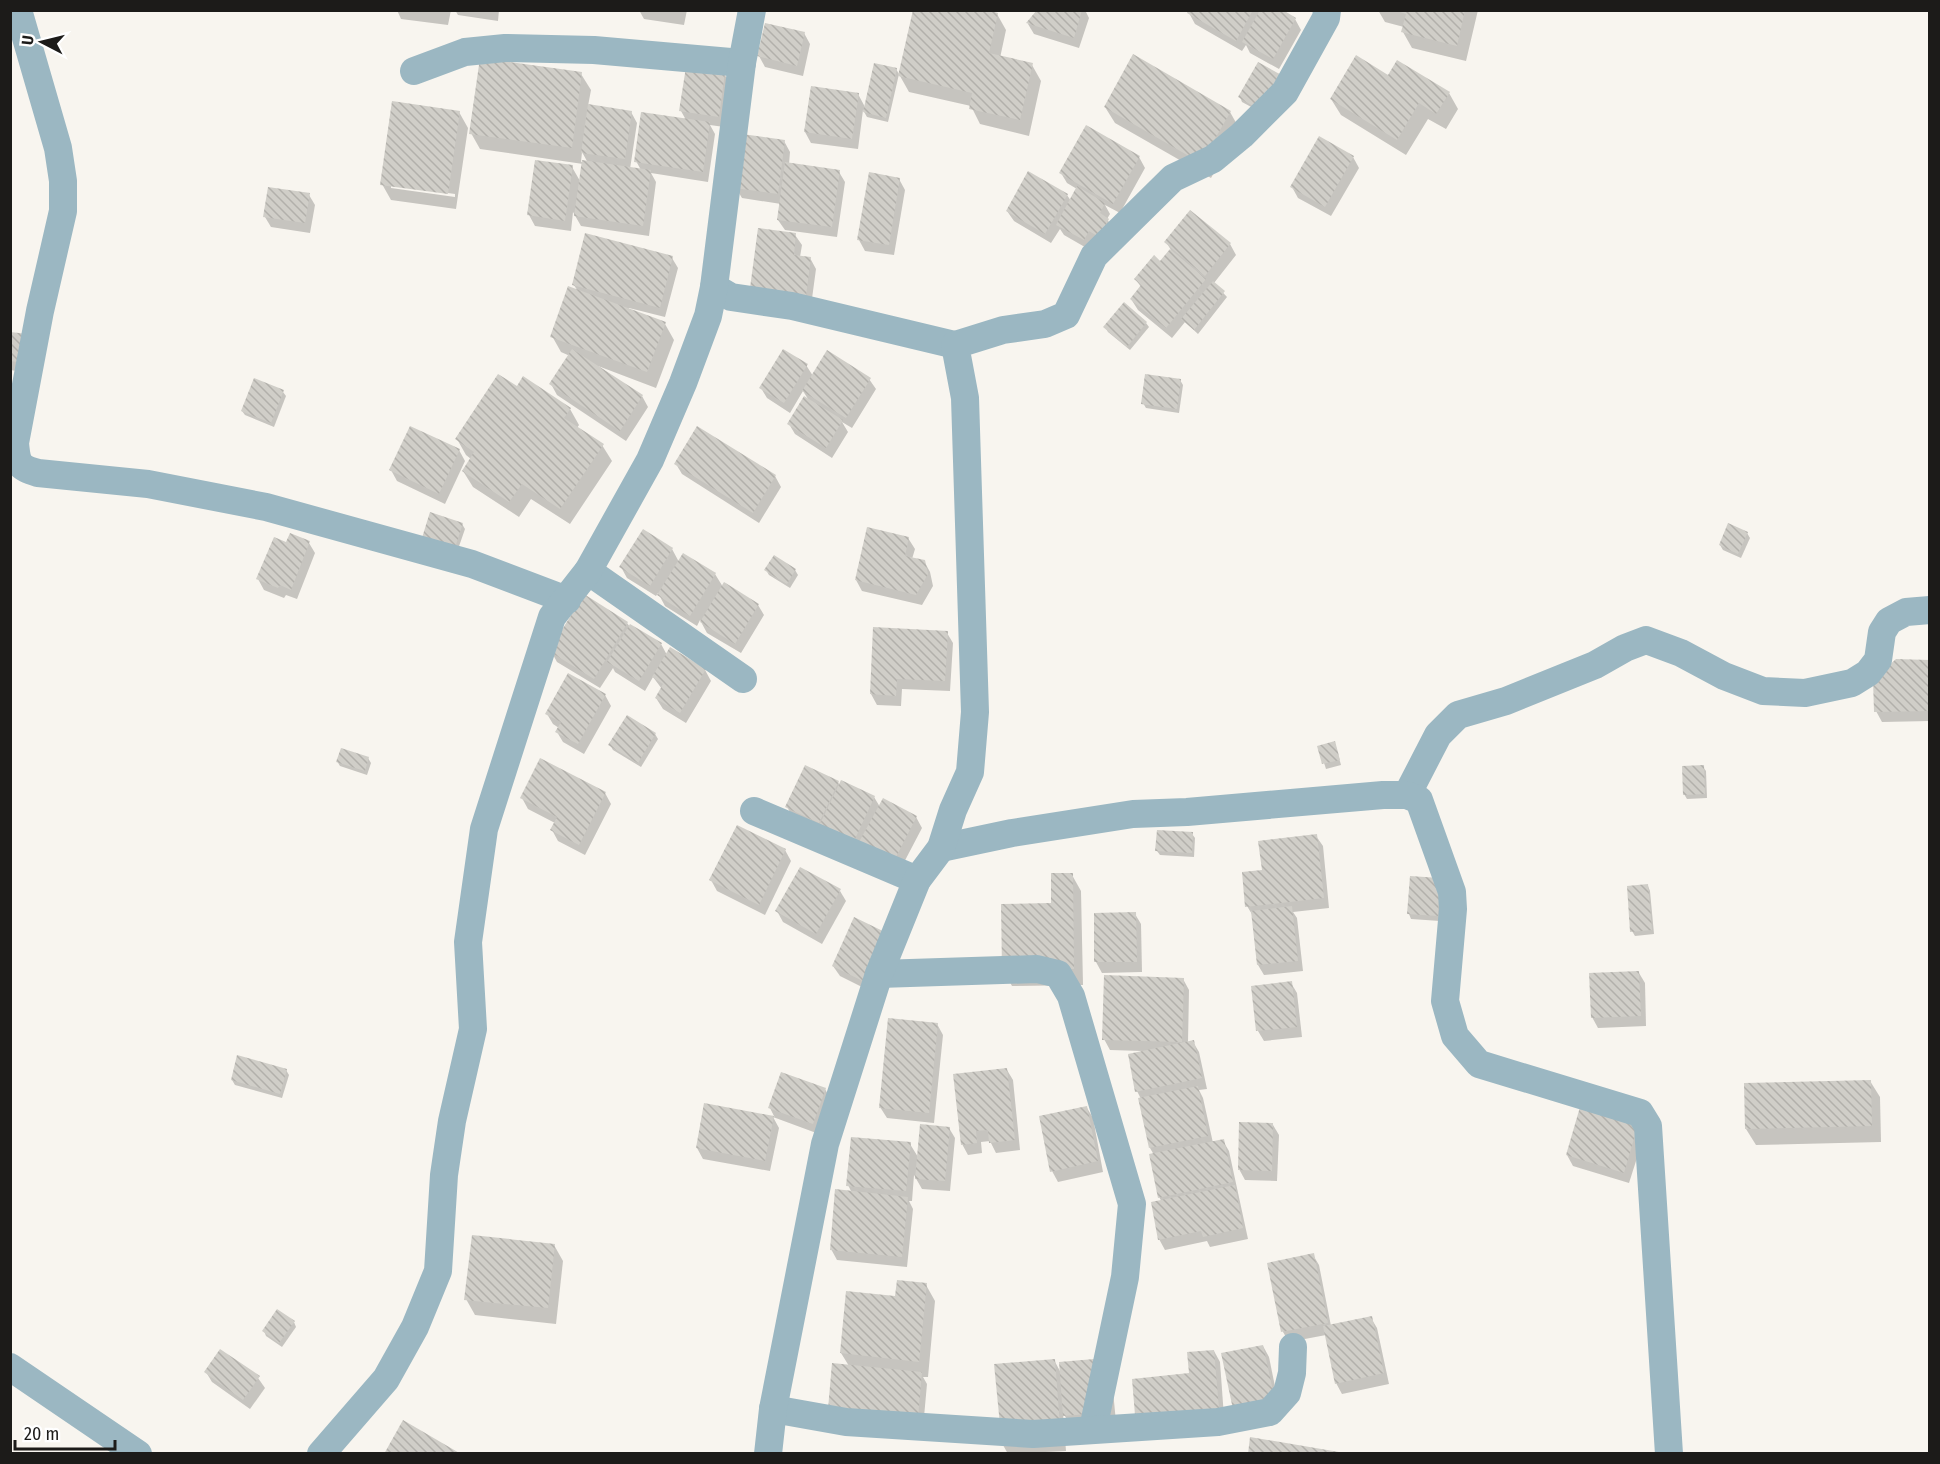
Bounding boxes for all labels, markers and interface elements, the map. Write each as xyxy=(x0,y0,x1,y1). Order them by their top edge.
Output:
north arrow xyxy=(12,12,72,72)
text: U xyxy=(18,34,38,46)
scale bar xyxy=(15,1413,116,1451)
text: 20 m xyxy=(24,1423,59,1445)

